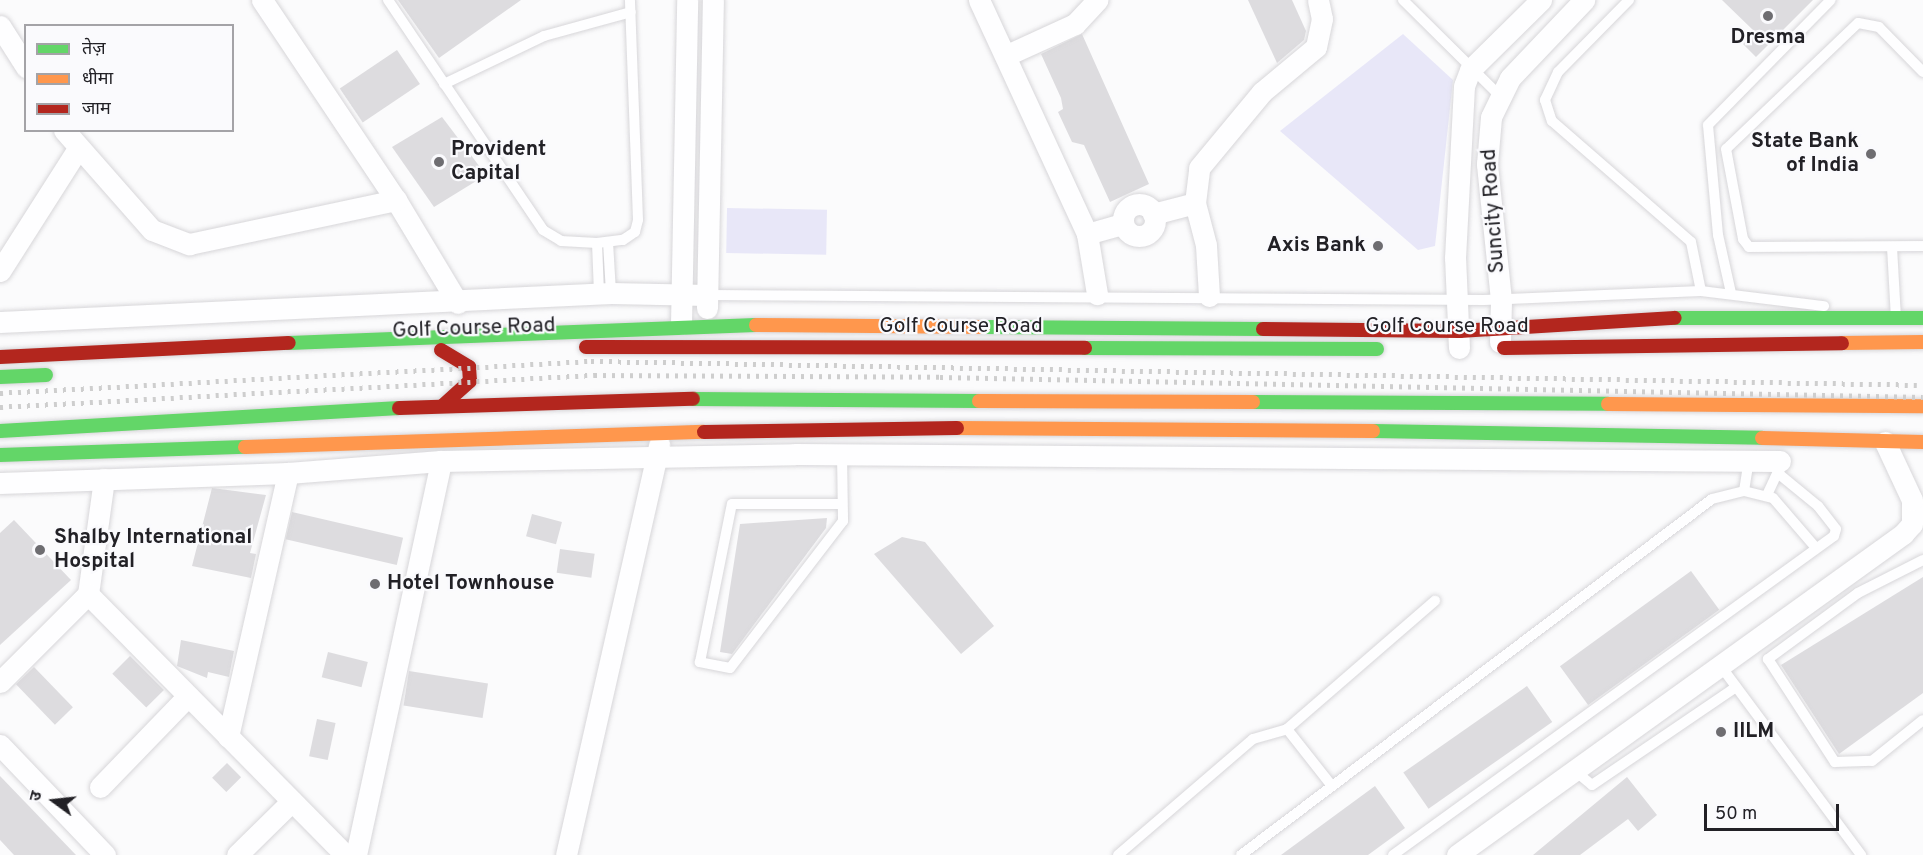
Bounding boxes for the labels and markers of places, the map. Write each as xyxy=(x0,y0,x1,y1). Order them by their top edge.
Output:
marker: Dresma xyxy=(1761,9,1775,23)
place label: Dresma xyxy=(1730,25,1806,51)
place label: State Bank of India xyxy=(1751,129,1859,179)
place label: Provident Capital xyxy=(451,137,546,187)
marker: State Bank of India xyxy=(1864,147,1878,161)
marker: Provident Capital xyxy=(432,155,446,169)
place label: Axis Bank xyxy=(1267,233,1366,259)
marker: Axis Bank xyxy=(1371,239,1385,253)
place label: Shalby International Hospital xyxy=(54,525,252,575)
marker: Shalby International Hospital xyxy=(31,541,49,559)
place label: Hotel Townhouse xyxy=(387,571,554,597)
marker: Hotel Townhouse xyxy=(368,577,382,591)
place label: IILM xyxy=(1733,719,1774,745)
marker: IILM xyxy=(1714,725,1728,739)

